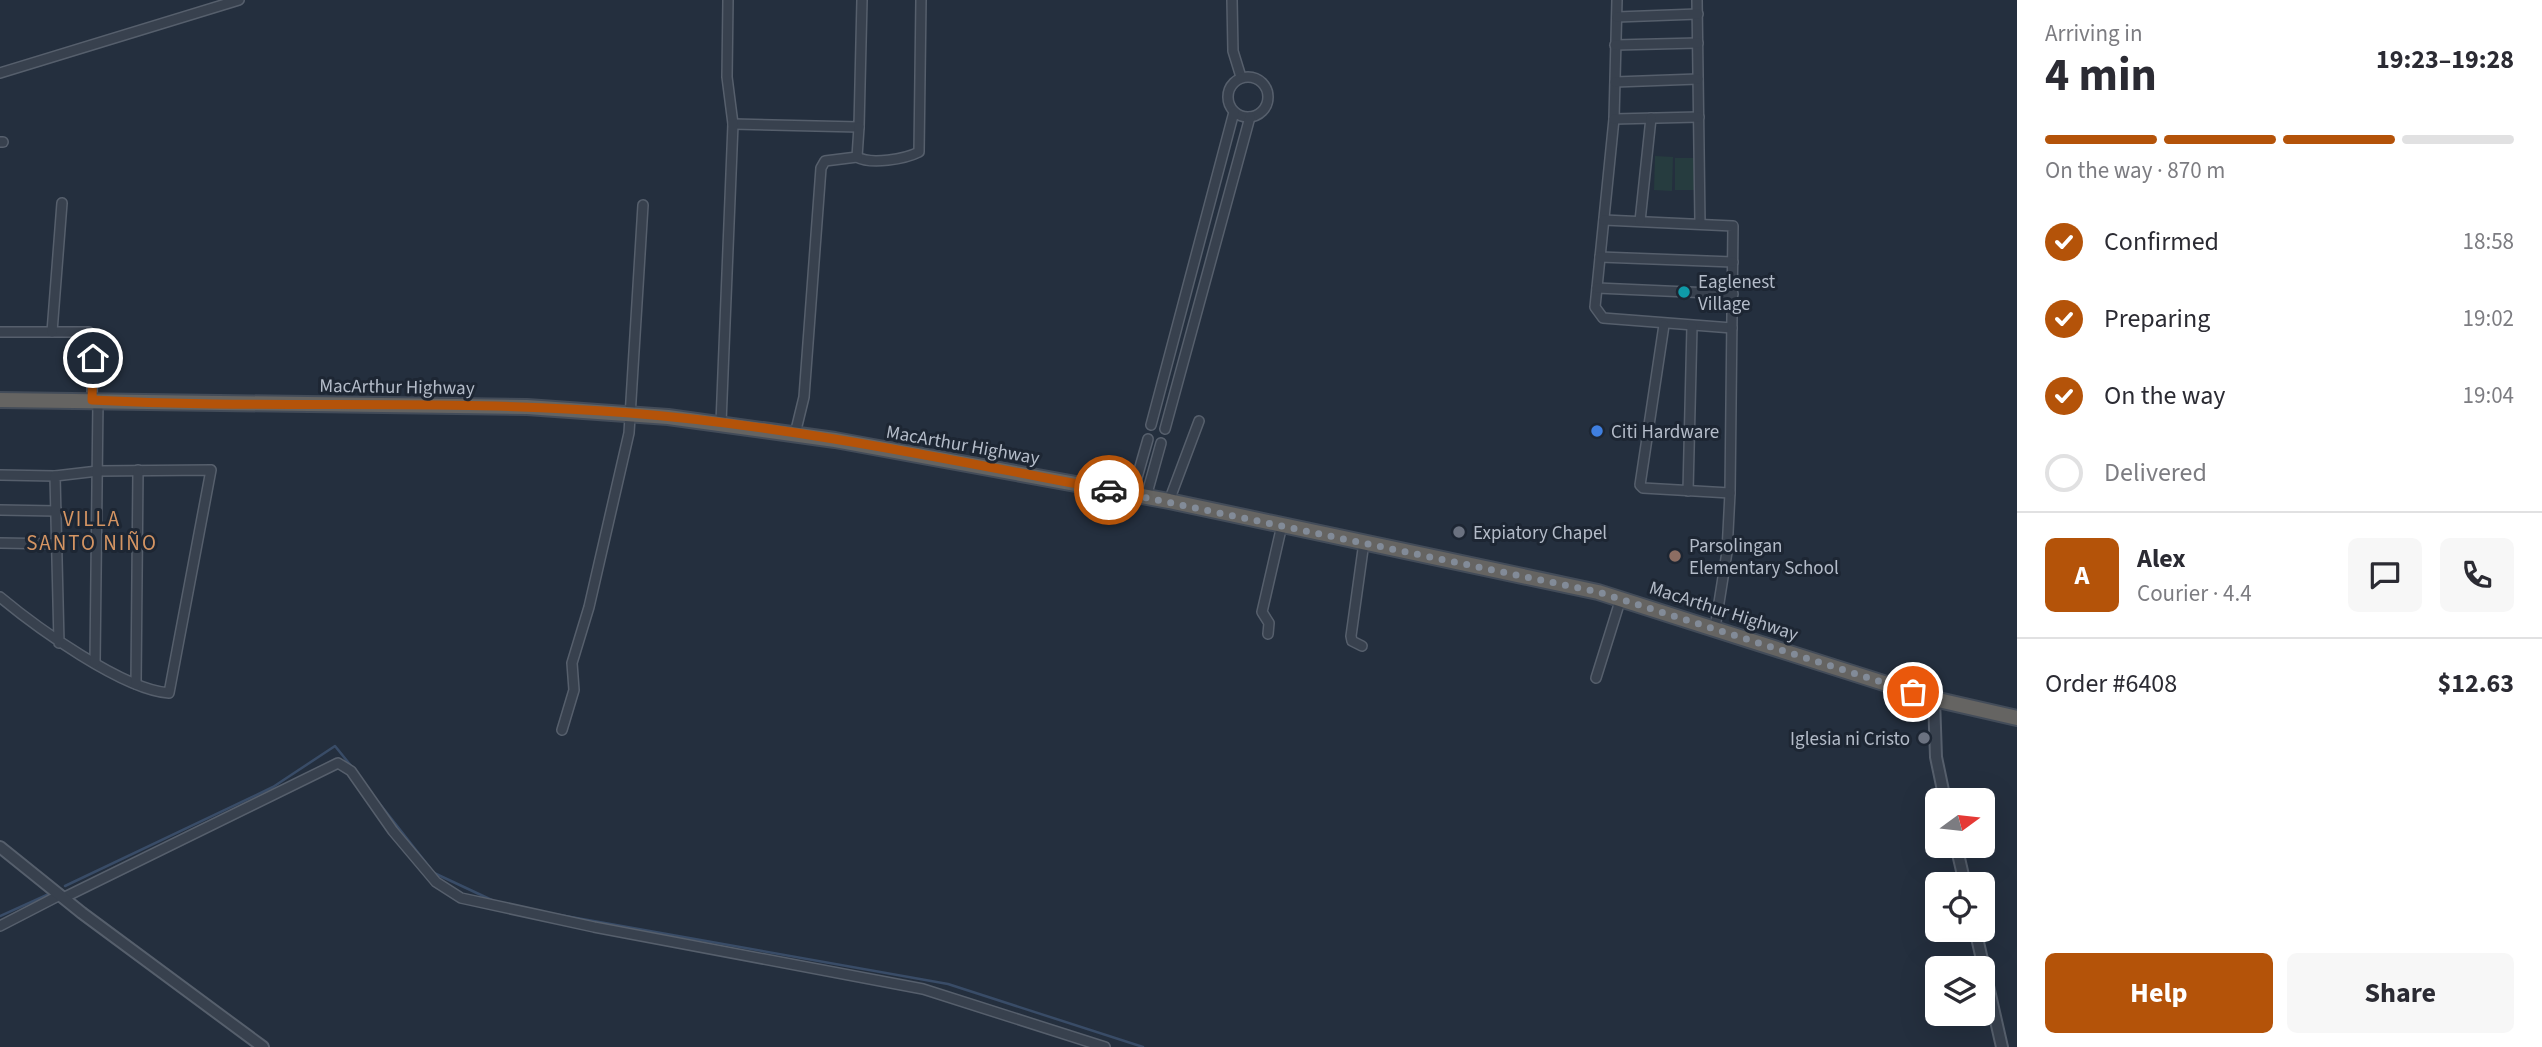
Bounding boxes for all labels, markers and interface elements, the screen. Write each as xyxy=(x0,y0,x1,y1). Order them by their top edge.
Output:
text: Arriving in xyxy=(2045,17,2143,50)
text: 19:23–19:28 xyxy=(2376,41,2514,78)
text: 4 min xyxy=(2045,43,2157,108)
text: On the way · 870 m xyxy=(2045,154,2225,187)
icon: check xyxy=(2045,223,2083,261)
text: Confirmed xyxy=(2104,223,2219,260)
text: 18:58 xyxy=(2463,225,2514,258)
place label: Eaglenest Village xyxy=(1698,269,1776,318)
marker: Eaglenest Village xyxy=(1676,284,1692,300)
icon: check xyxy=(2045,300,2083,338)
text: Preparing xyxy=(2104,300,2210,337)
text: 19:02 xyxy=(2463,302,2514,335)
pin xyxy=(63,328,123,388)
icon: home xyxy=(74,339,112,377)
street label: MacArthur Highway xyxy=(319,373,475,402)
icon: check xyxy=(2045,377,2083,415)
text: On the way xyxy=(2104,377,2225,414)
text: 19:04 xyxy=(2463,379,2514,412)
street label: MacArthur Highway xyxy=(884,419,1042,472)
place label: Citi Hardware xyxy=(1611,419,1719,446)
marker: Citi Hardware xyxy=(1589,423,1605,439)
text: Delivered xyxy=(2104,454,2207,491)
courier xyxy=(1074,455,1144,525)
icon: car xyxy=(1090,471,1128,509)
district label: VILLA SANTO NIÑO xyxy=(26,504,158,558)
place label: Expiatory Chapel xyxy=(1473,520,1607,547)
marker: Expiatory Chapel xyxy=(1451,524,1467,540)
place label: Parsolingan Elementary School xyxy=(1689,533,1839,582)
button: chat xyxy=(2348,538,2422,612)
button: phone xyxy=(2440,538,2514,612)
text: Alex xyxy=(2137,540,2186,577)
marker: Parsolingan Elementary School xyxy=(1667,548,1683,564)
text: A xyxy=(2075,557,2089,594)
street label: MacArthur Highway xyxy=(1645,575,1802,648)
text: Courier · 4.4 xyxy=(2137,577,2252,610)
pin xyxy=(1883,662,1943,722)
text: Order #6408 xyxy=(2045,665,2177,702)
text: $12.63 xyxy=(2438,665,2514,702)
icon: bag xyxy=(1894,673,1932,711)
place label: Iglesia ni Cristo xyxy=(1790,726,1910,753)
marker: Iglesia ni Cristo xyxy=(1916,730,1932,746)
north arrow xyxy=(1925,788,1995,858)
map controls xyxy=(1925,788,1995,1026)
button: locate xyxy=(1925,872,1995,942)
button: Help xyxy=(2045,953,2273,1033)
button: Share xyxy=(2287,953,2514,1033)
button: layers xyxy=(1925,956,1995,1026)

